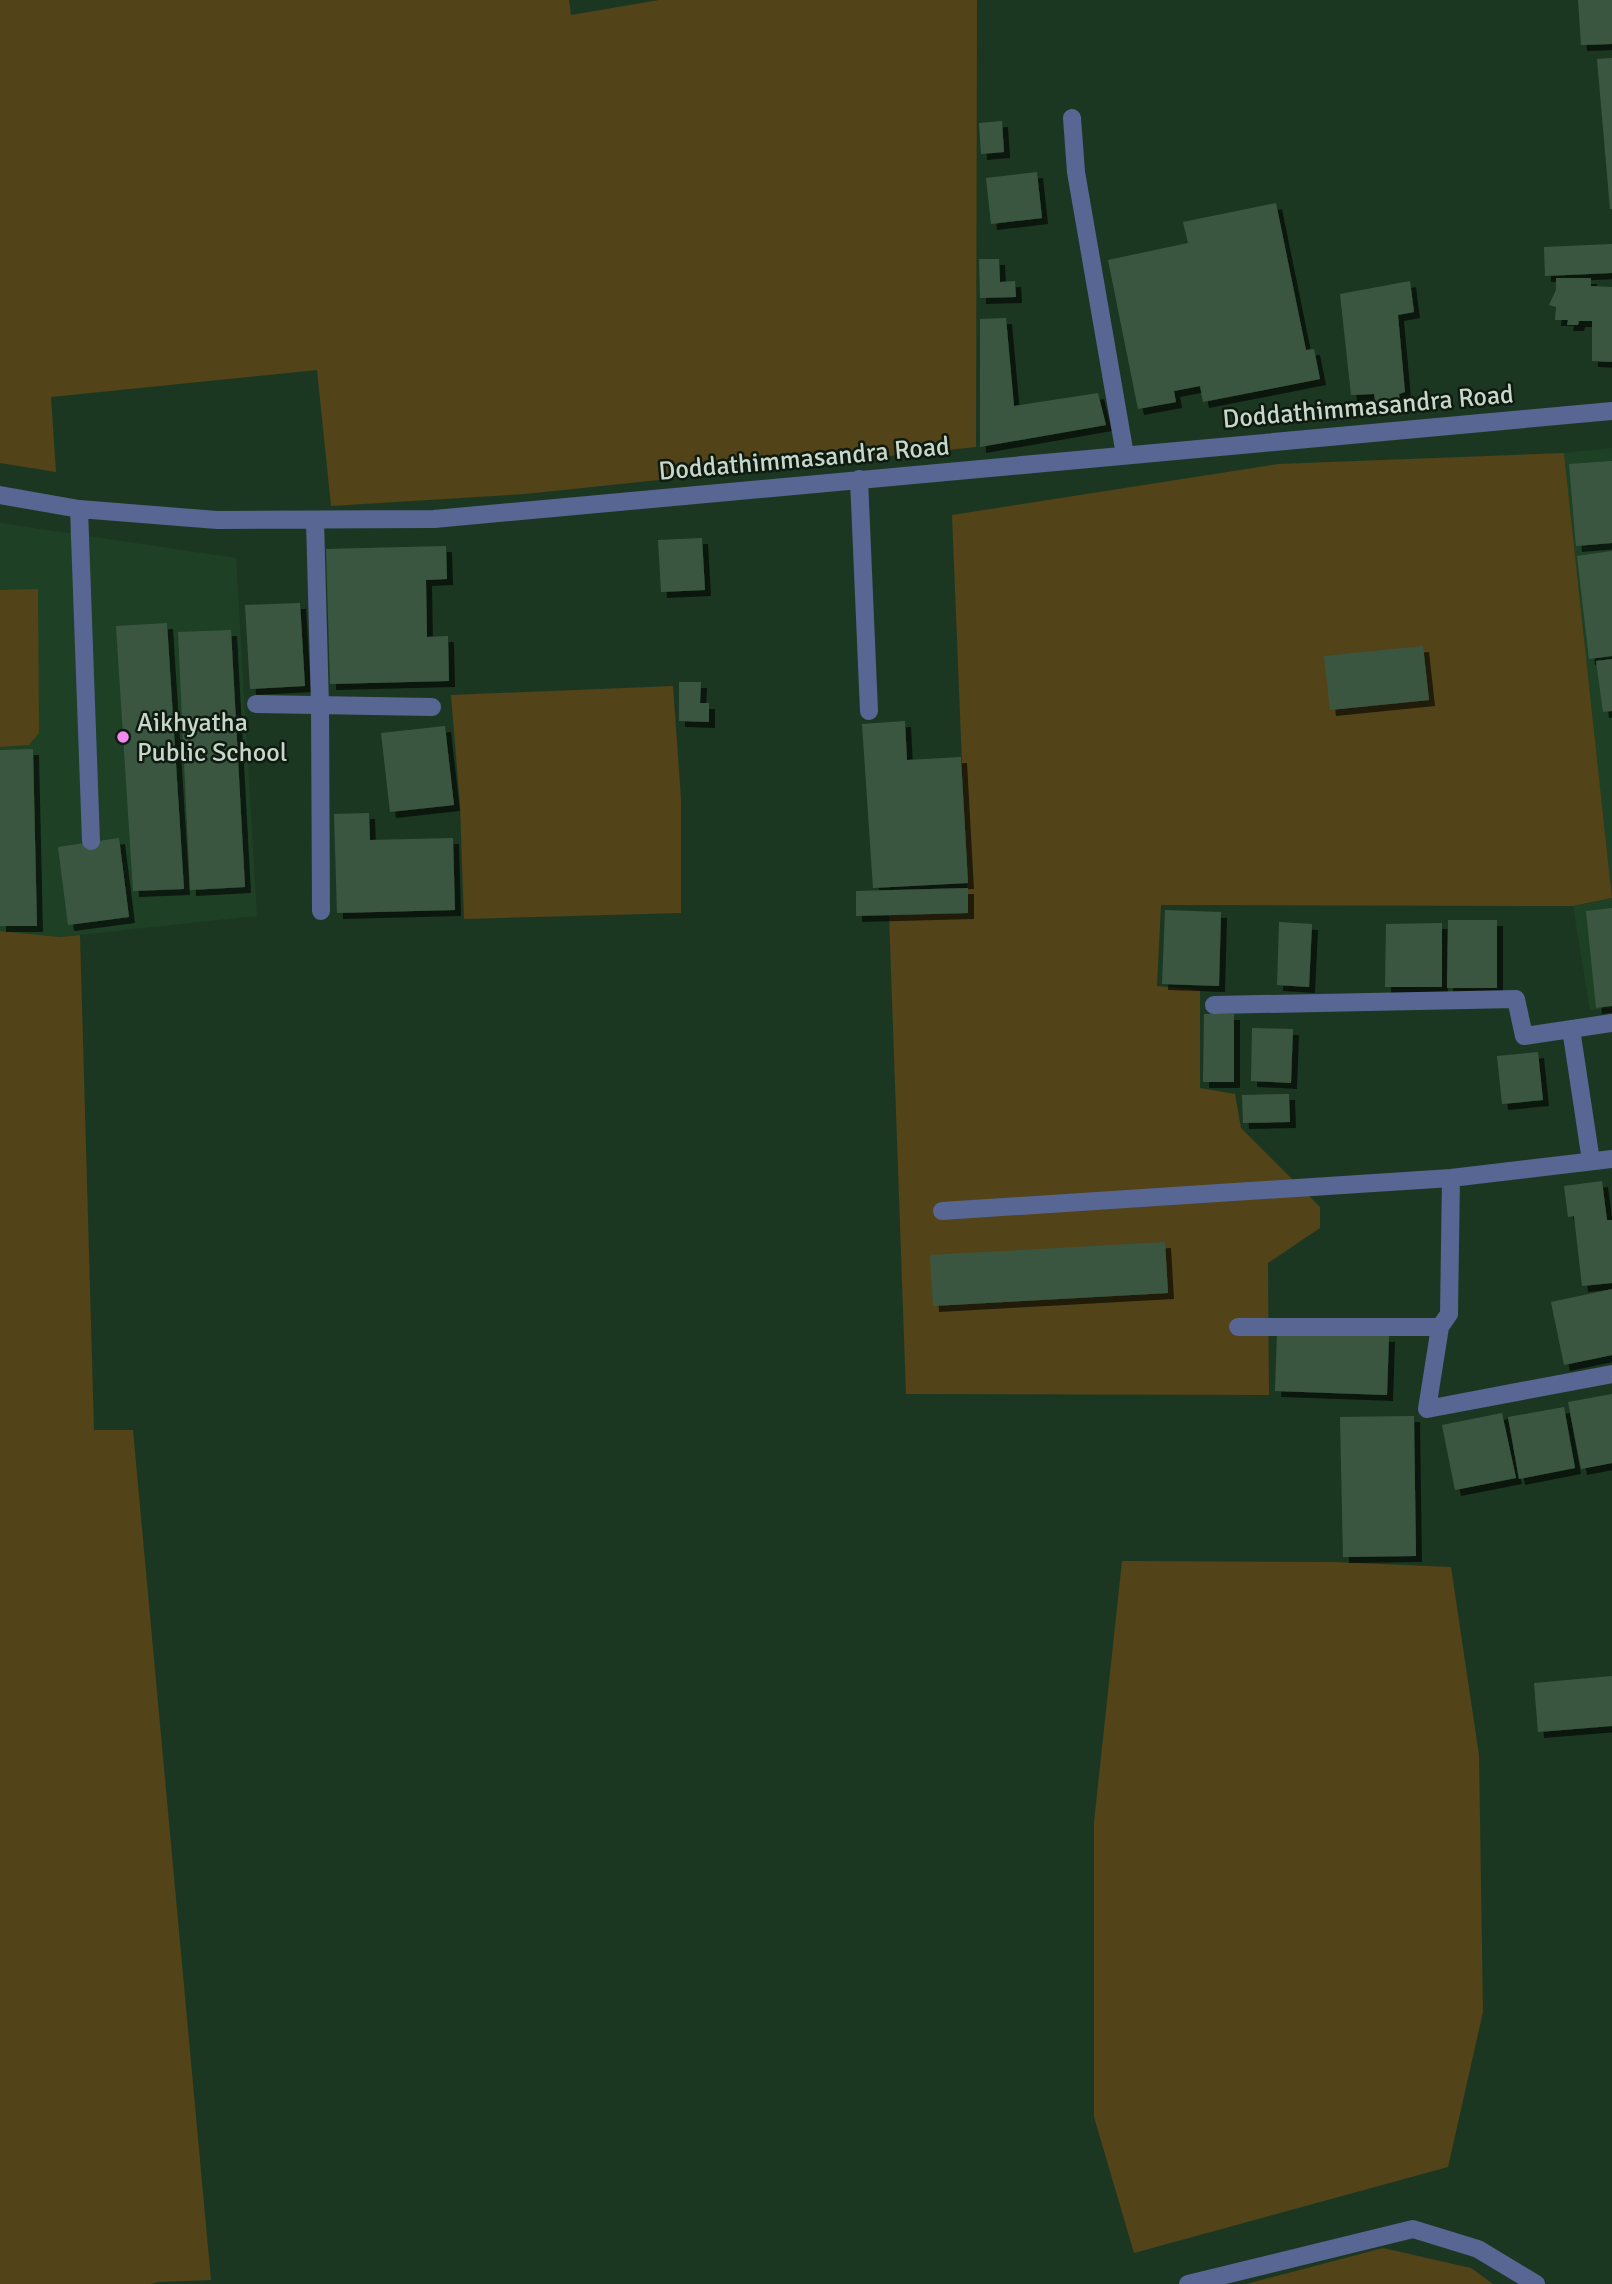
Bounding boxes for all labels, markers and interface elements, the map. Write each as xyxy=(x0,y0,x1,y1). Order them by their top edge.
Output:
street label: Doddathimmasandra Road xyxy=(1221,378,1515,436)
street label: Doddathimmasandra Road xyxy=(657,430,951,488)
place label: Aikhyatha Public School xyxy=(137,707,287,769)
marker: Aikhyatha Public School xyxy=(115,729,131,745)

